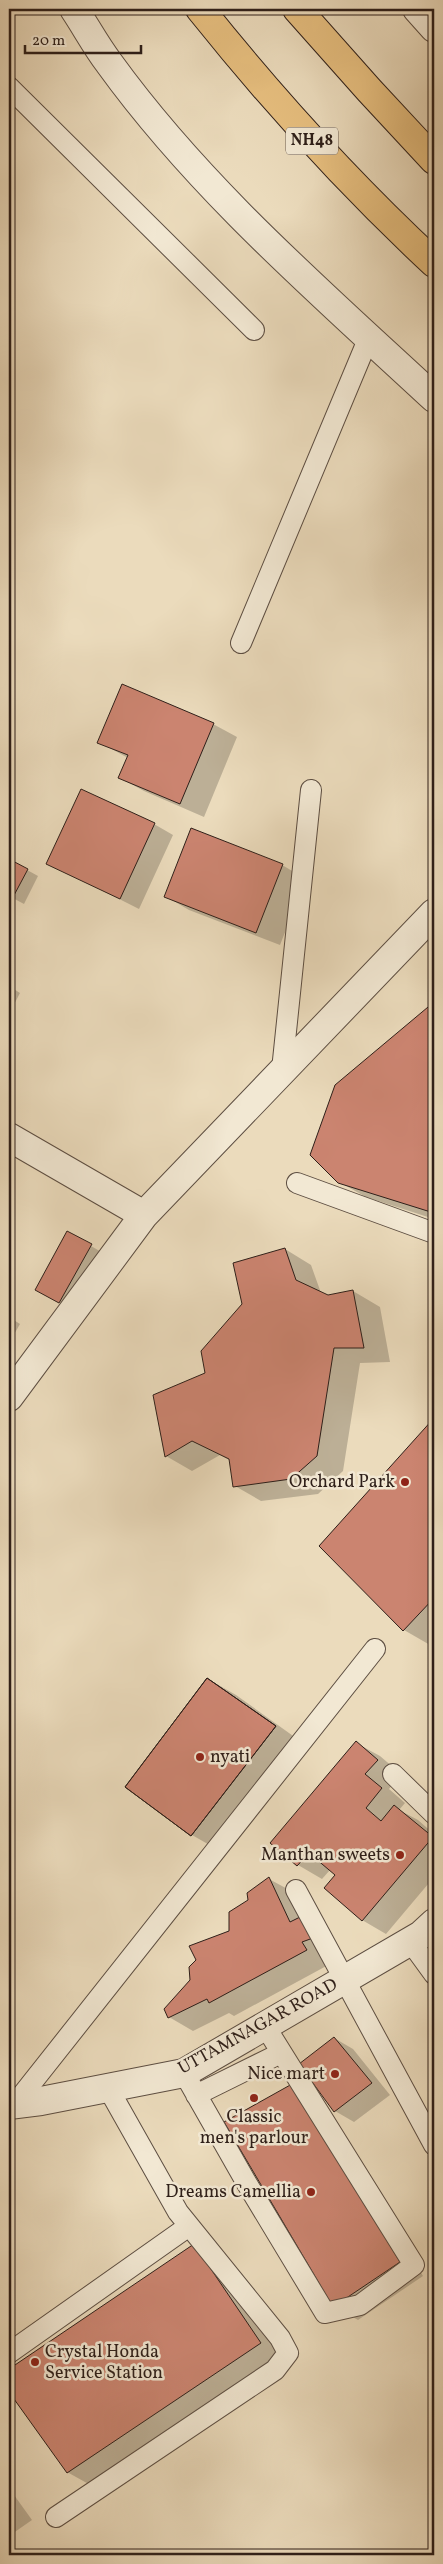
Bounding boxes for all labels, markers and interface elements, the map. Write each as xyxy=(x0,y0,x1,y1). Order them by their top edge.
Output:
scale bar xyxy=(25,22,141,54)
text: 20 m xyxy=(32,31,65,52)
road number: NH48 xyxy=(286,128,338,154)
place label: Orchard Park xyxy=(289,1470,395,1495)
marker: Orchard Park xyxy=(399,1476,411,1488)
place label: nyati xyxy=(210,1745,250,1770)
marker: nyati xyxy=(194,1751,206,1763)
place label: Manthan sweets xyxy=(261,1843,390,1868)
marker: Manthan sweets xyxy=(394,1849,406,1861)
street label: UTTAMNAGAR ROAD xyxy=(174,1973,342,2081)
place label: Nice mart xyxy=(247,2062,325,2087)
marker: Nice mart xyxy=(329,2068,341,2080)
marker: Classic men's parlour xyxy=(248,2092,260,2104)
place label: Classic men's parlour xyxy=(200,2105,309,2151)
place label: Dreams Camellia xyxy=(165,2180,301,2205)
marker: Dreams Camellia xyxy=(305,2186,317,2198)
place label: Crystal Honda Service Station xyxy=(45,2340,163,2386)
marker: Crystal Honda Service Station xyxy=(29,2356,41,2368)

